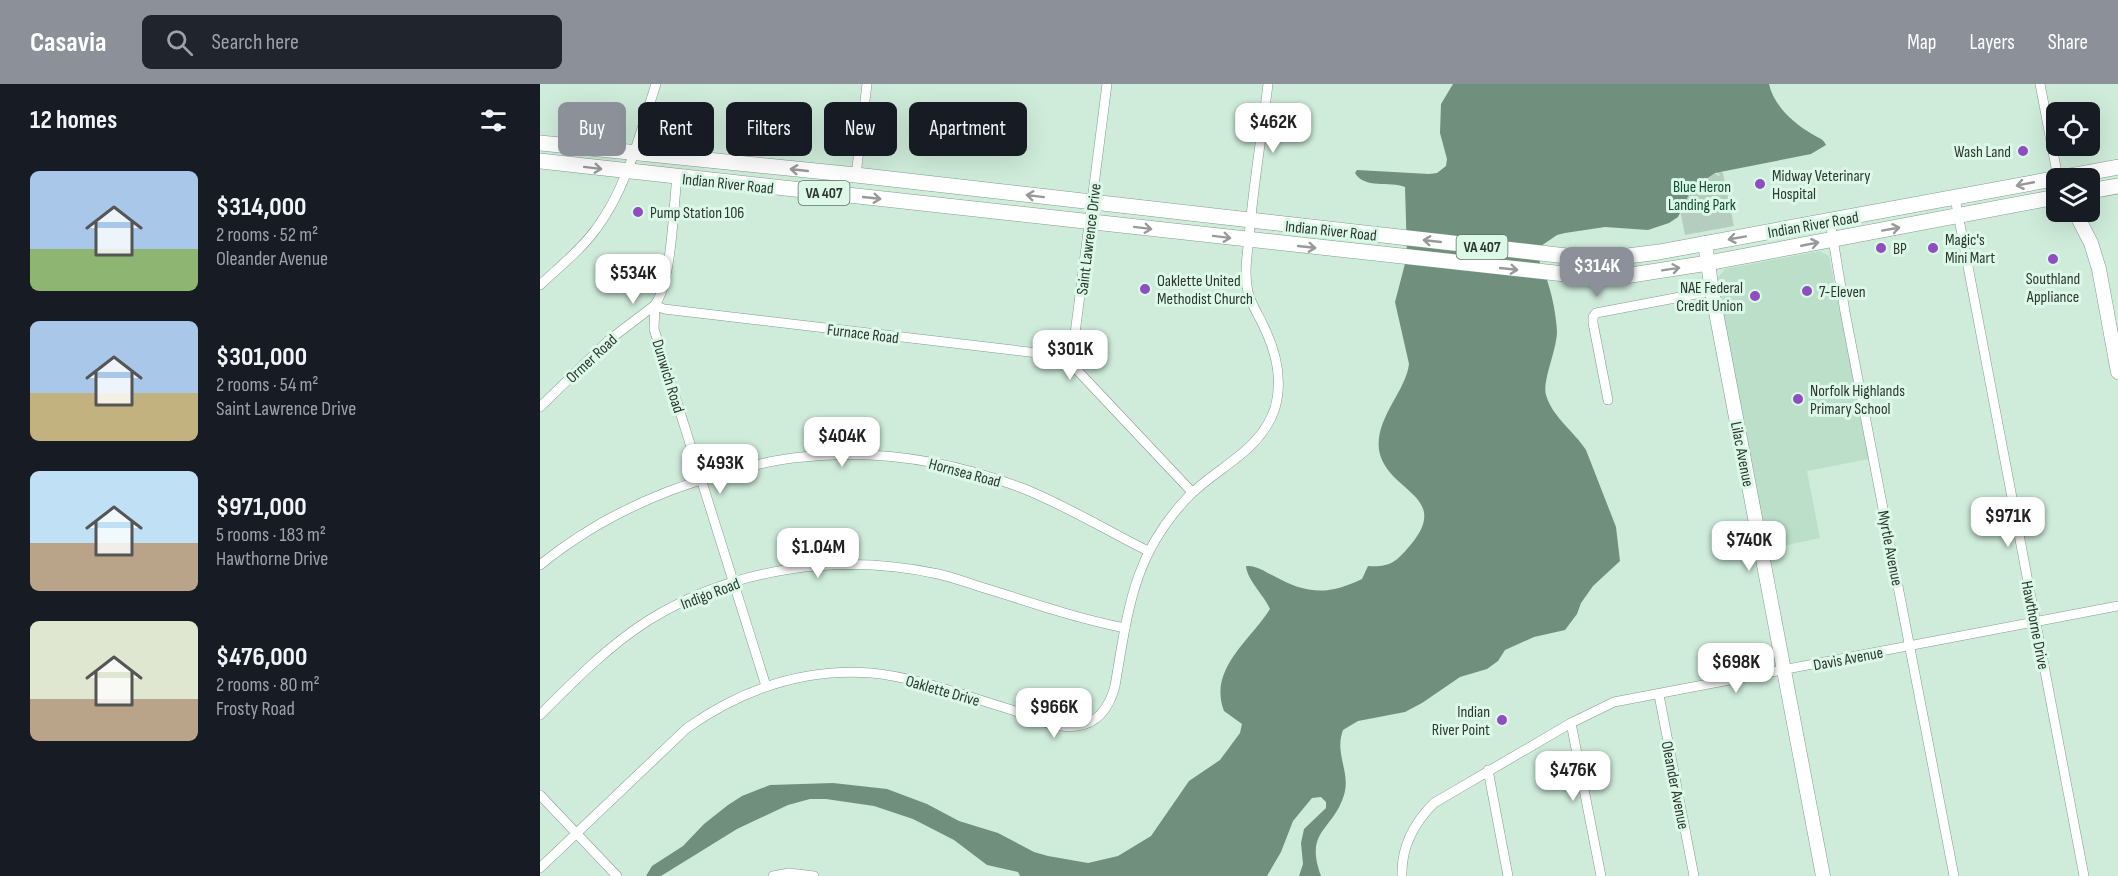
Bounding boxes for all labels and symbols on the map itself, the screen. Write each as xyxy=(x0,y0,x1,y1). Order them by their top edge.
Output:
pin: $462K xyxy=(1231,103,1315,154)
place label: Wash Land xyxy=(1954,143,2011,162)
marker: Wash Land xyxy=(2016,144,2030,158)
one-way arrow xyxy=(582,162,602,173)
one-way arrow xyxy=(790,164,810,175)
place label: Midway Veterinary Hospital xyxy=(1772,167,1870,204)
street label: Indian River Road xyxy=(681,170,775,199)
marker: Midway Veterinary Hospital xyxy=(1753,177,1767,191)
park label: Blue Heron Landing Park xyxy=(1668,178,1736,215)
one-way arrow xyxy=(2015,179,2035,190)
road number: VA 407 xyxy=(798,181,850,205)
street label: Saint Lawrence Drive xyxy=(1073,182,1106,296)
one-way arrow xyxy=(1025,190,1045,201)
one-way arrow xyxy=(861,193,881,204)
place label: Pump Station 106 xyxy=(650,204,744,223)
marker: Pump Station 106 xyxy=(631,205,645,219)
street label: Indian River Road xyxy=(1766,208,1860,243)
street label: Indian River Road xyxy=(1284,217,1378,246)
one-way arrow xyxy=(1133,223,1152,234)
one-way arrow xyxy=(1880,223,1900,234)
place label: Magic's Mini Mart xyxy=(1945,231,1995,268)
one-way arrow xyxy=(1212,232,1232,243)
one-way arrow xyxy=(1727,233,1747,244)
road number: VA 407 xyxy=(1456,235,1508,259)
one-way arrow xyxy=(1423,236,1442,247)
one-way arrow xyxy=(1800,238,1819,249)
place label: BP xyxy=(1893,240,1907,259)
one-way arrow xyxy=(1296,241,1316,252)
marker: BP xyxy=(1874,241,1888,255)
marker: Magic's Mini Mart xyxy=(1926,241,1940,255)
pin: $314K xyxy=(1555,247,1639,298)
marker: Southland Appliance xyxy=(2046,252,2060,266)
pin: $534K xyxy=(591,254,675,305)
one-way arrow xyxy=(1661,263,1681,274)
one-way arrow xyxy=(1499,264,1519,275)
place label: Southland Appliance xyxy=(2026,270,2080,307)
place label: Oaklette United Methodist Church xyxy=(1157,272,1253,309)
place label: NAE Federal Credit Union xyxy=(1676,279,1743,316)
marker: Oaklette United Methodist Church xyxy=(1138,282,1152,296)
place label: 7-Eleven xyxy=(1819,283,1866,302)
marker: 7-Eleven xyxy=(1800,284,1814,298)
marker: NAE Federal Credit Union xyxy=(1748,289,1762,303)
street label: Furnace Road xyxy=(826,321,900,348)
pin: $301K xyxy=(1028,330,1112,381)
street label: Ormer Road xyxy=(563,331,622,388)
street label: Dunwich Road xyxy=(647,337,688,415)
place label: Norfolk Highlands Primary School xyxy=(1810,382,1905,419)
marker: Norfolk Highlands Primary School xyxy=(1791,392,1805,406)
pin: $404K xyxy=(800,417,884,468)
street label: Lilac Avenue xyxy=(1726,420,1757,489)
pin: $493K xyxy=(678,444,762,495)
street label: Hornsea Road xyxy=(927,455,1003,492)
pin: $971K xyxy=(1966,497,2050,548)
street label: Myrtle Avenue xyxy=(1873,509,1906,588)
pin: $740K xyxy=(1707,521,1791,572)
pin: $1.04M xyxy=(769,528,867,579)
street label: Indigo Road xyxy=(678,574,743,614)
street label: Hawthorne Drive xyxy=(2017,579,2052,671)
pin: $698K xyxy=(1694,643,1778,694)
street label: Davis Avenue xyxy=(1812,643,1885,676)
street label: Oaklette Drive xyxy=(903,672,982,711)
pin: $966K xyxy=(1012,688,1096,739)
place label: Indian River Point xyxy=(1432,703,1490,740)
marker: Indian River Point xyxy=(1495,713,1509,727)
street label: Oleander Avenue xyxy=(1657,739,1692,831)
pin: $476K xyxy=(1531,751,1615,802)

